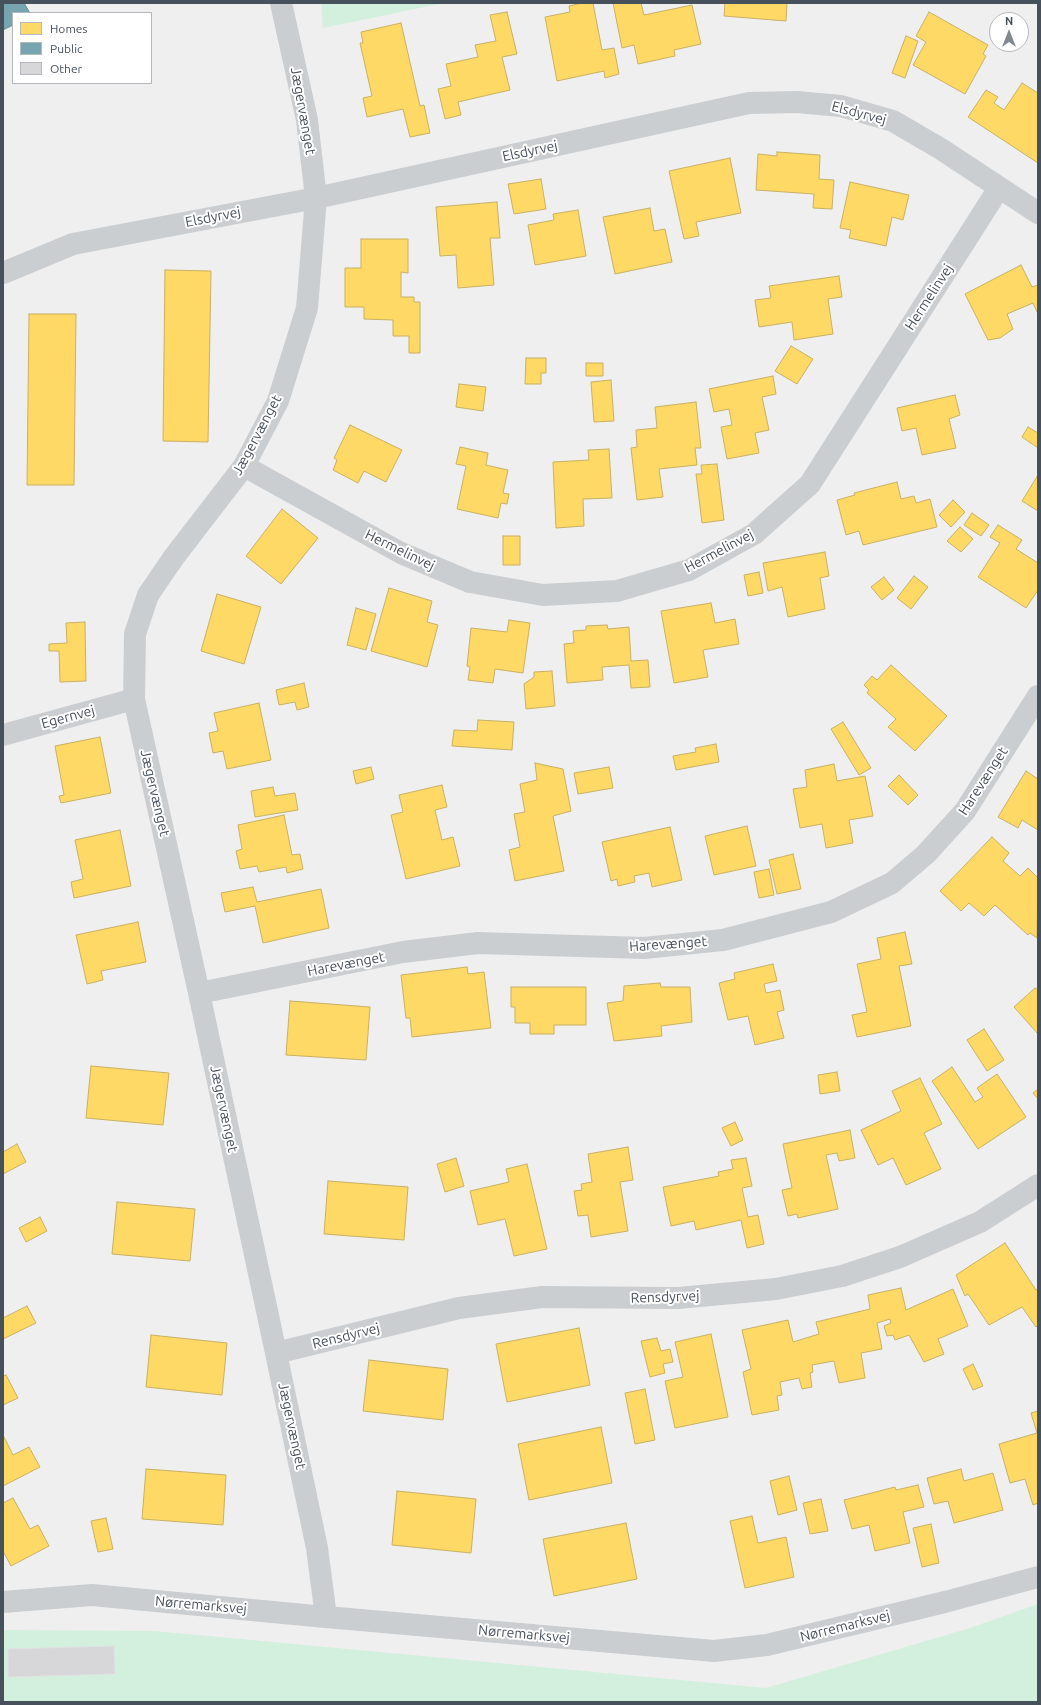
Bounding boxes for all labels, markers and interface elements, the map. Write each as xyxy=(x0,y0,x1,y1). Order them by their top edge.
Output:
legend xyxy=(12,12,152,84)
north arrow xyxy=(989,12,1029,52)
text: N xyxy=(1005,15,1013,27)
text: Homes xyxy=(50,22,88,35)
text: Public xyxy=(50,42,83,55)
text: Other xyxy=(50,62,82,75)
street label: Jægervænget xyxy=(287,66,319,156)
street label: Elsdyrvej xyxy=(830,98,888,128)
street label: Elsdyrvej xyxy=(501,137,559,165)
street label: Elsdyrvej xyxy=(184,203,242,231)
street label: Hermelinvej xyxy=(901,261,957,333)
street label: Jægervænget xyxy=(229,392,285,478)
street label: Hermelinvej xyxy=(362,526,438,574)
street label: Hermelinvej xyxy=(682,526,756,576)
street label: Egernvej xyxy=(39,702,97,732)
street label: Harevænget xyxy=(955,744,1011,818)
street label: Jægervænget xyxy=(137,748,173,838)
street label: Harevænget xyxy=(628,933,708,955)
street label: Harevænget xyxy=(306,948,386,980)
street label: Jægervænget xyxy=(207,1064,241,1154)
street label: Rensdyrvej xyxy=(630,1287,700,1307)
street label: Rensdyrvej xyxy=(311,1320,381,1352)
street label: Jægervænget xyxy=(275,1381,309,1471)
street label: Nørremarksvej xyxy=(154,1593,248,1617)
street label: Nørremarksvej xyxy=(798,1607,892,1645)
street label: Nørremarksvej xyxy=(477,1622,571,1646)

